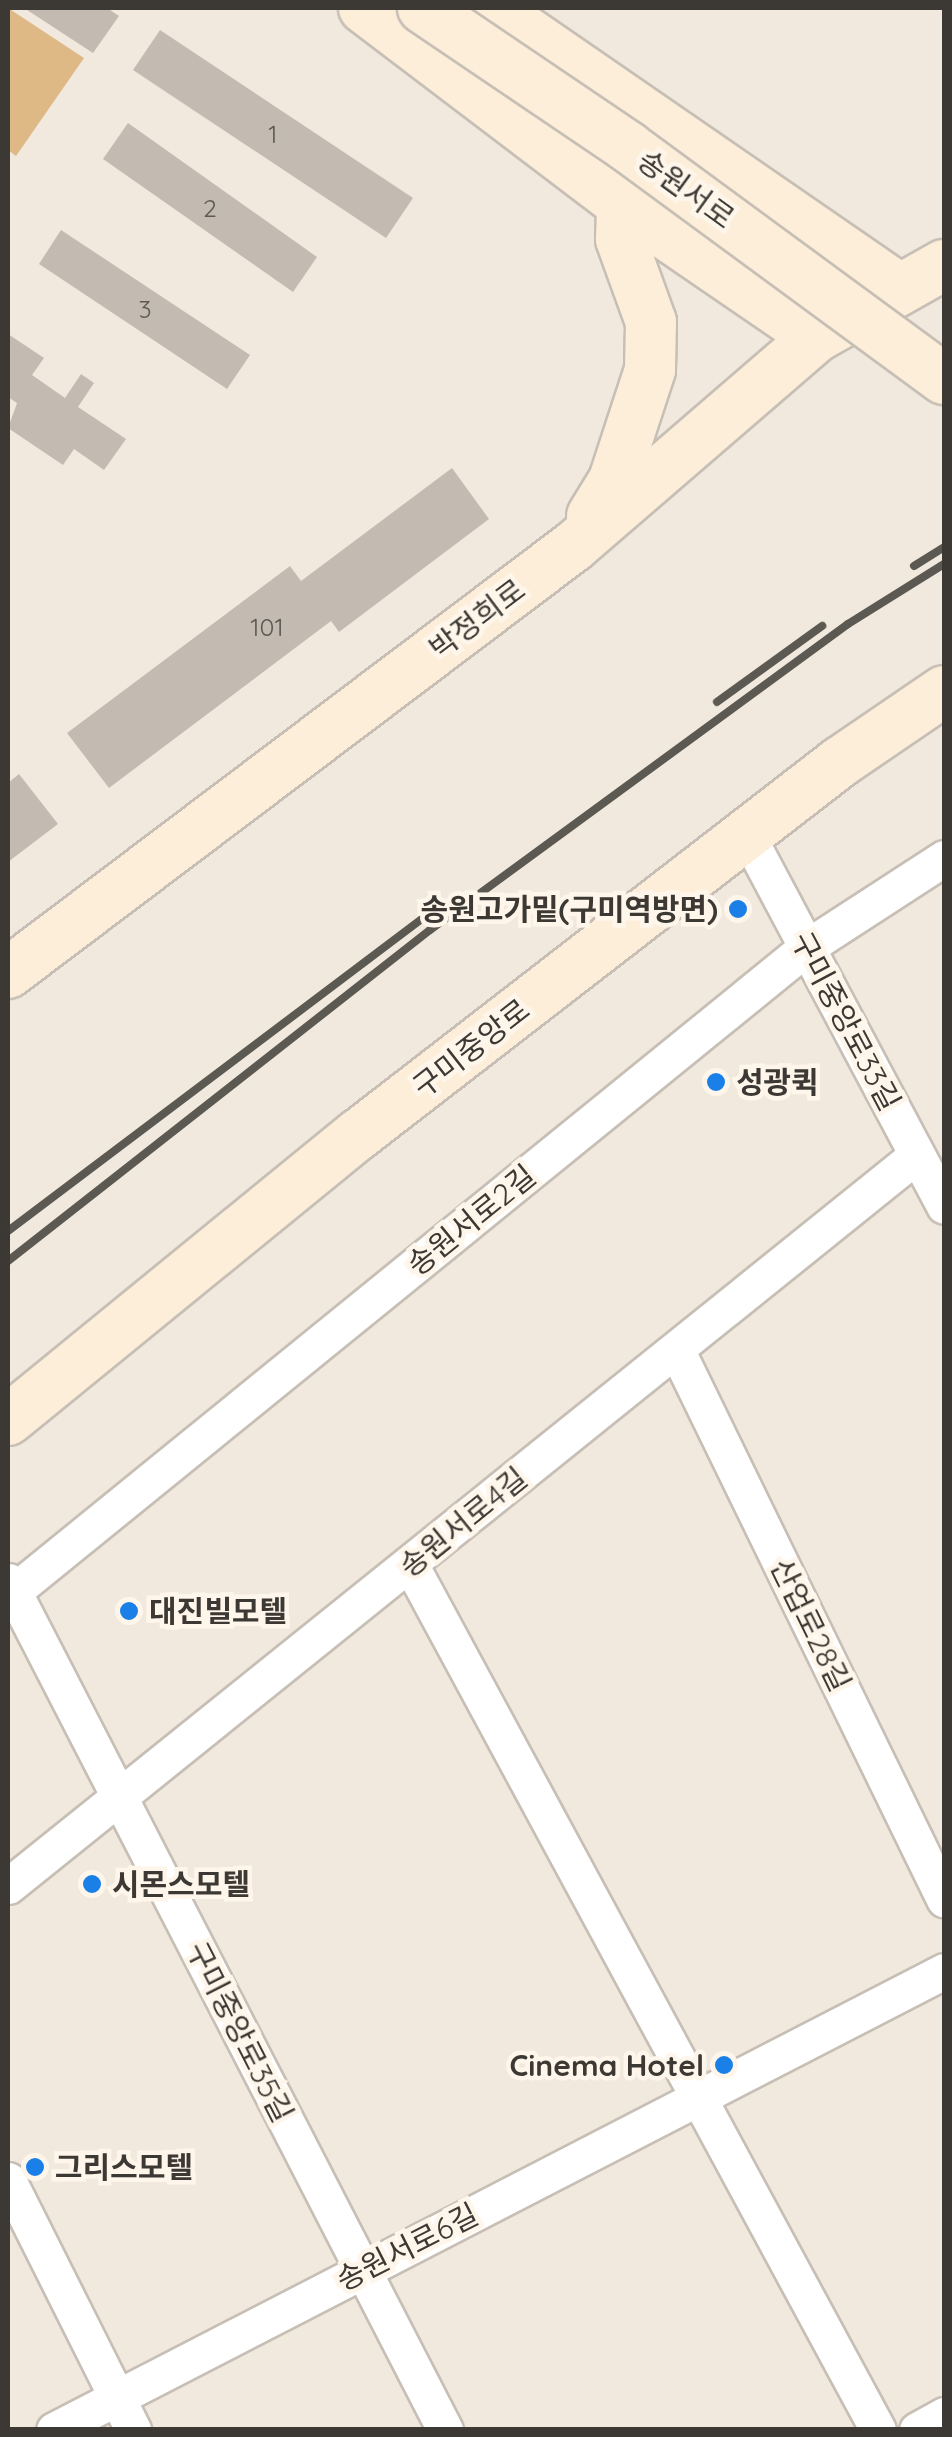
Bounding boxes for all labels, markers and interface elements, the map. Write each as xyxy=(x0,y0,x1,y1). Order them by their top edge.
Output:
house number: 1 xyxy=(268,119,278,149)
street label: 송원서로 xyxy=(631,142,741,236)
house number: 2 xyxy=(203,193,217,223)
house number: 3 xyxy=(138,294,152,324)
street label: 박정희로 xyxy=(422,571,532,667)
house number: 101 xyxy=(250,612,284,642)
place label: 송원고가밑(구미역방면) xyxy=(421,891,718,927)
marker: 송원고가밑(구미역방면) xyxy=(727,898,749,920)
street label: 구미중앙로33길 xyxy=(784,926,908,1116)
street label: 구미중앙로 xyxy=(406,991,536,1105)
place label: 성광퀵 xyxy=(736,1064,819,1100)
marker: 성광퀵 xyxy=(705,1071,727,1093)
street label: 송원서로2길 xyxy=(400,1157,542,1283)
street label: 송원서로4길 xyxy=(392,1460,534,1584)
street label: 산업로28길 xyxy=(763,1553,859,1697)
place label: 대진빌모텔 xyxy=(149,1593,287,1629)
marker: 대진빌모텔 xyxy=(118,1600,140,1622)
place label: 시몬스모텔 xyxy=(112,1866,250,1902)
marker: 시몬스모텔 xyxy=(81,1873,103,1895)
street label: 구미중앙로35길 xyxy=(179,1936,301,2128)
place label: Cinema Hotel xyxy=(509,2047,704,2083)
marker: Cinema Hotel xyxy=(713,2054,735,2076)
place label: 그리스모텔 xyxy=(55,2149,193,2185)
marker: 그리스모텔 xyxy=(24,2156,46,2178)
street label: 송원서로6길 xyxy=(330,2196,484,2298)

